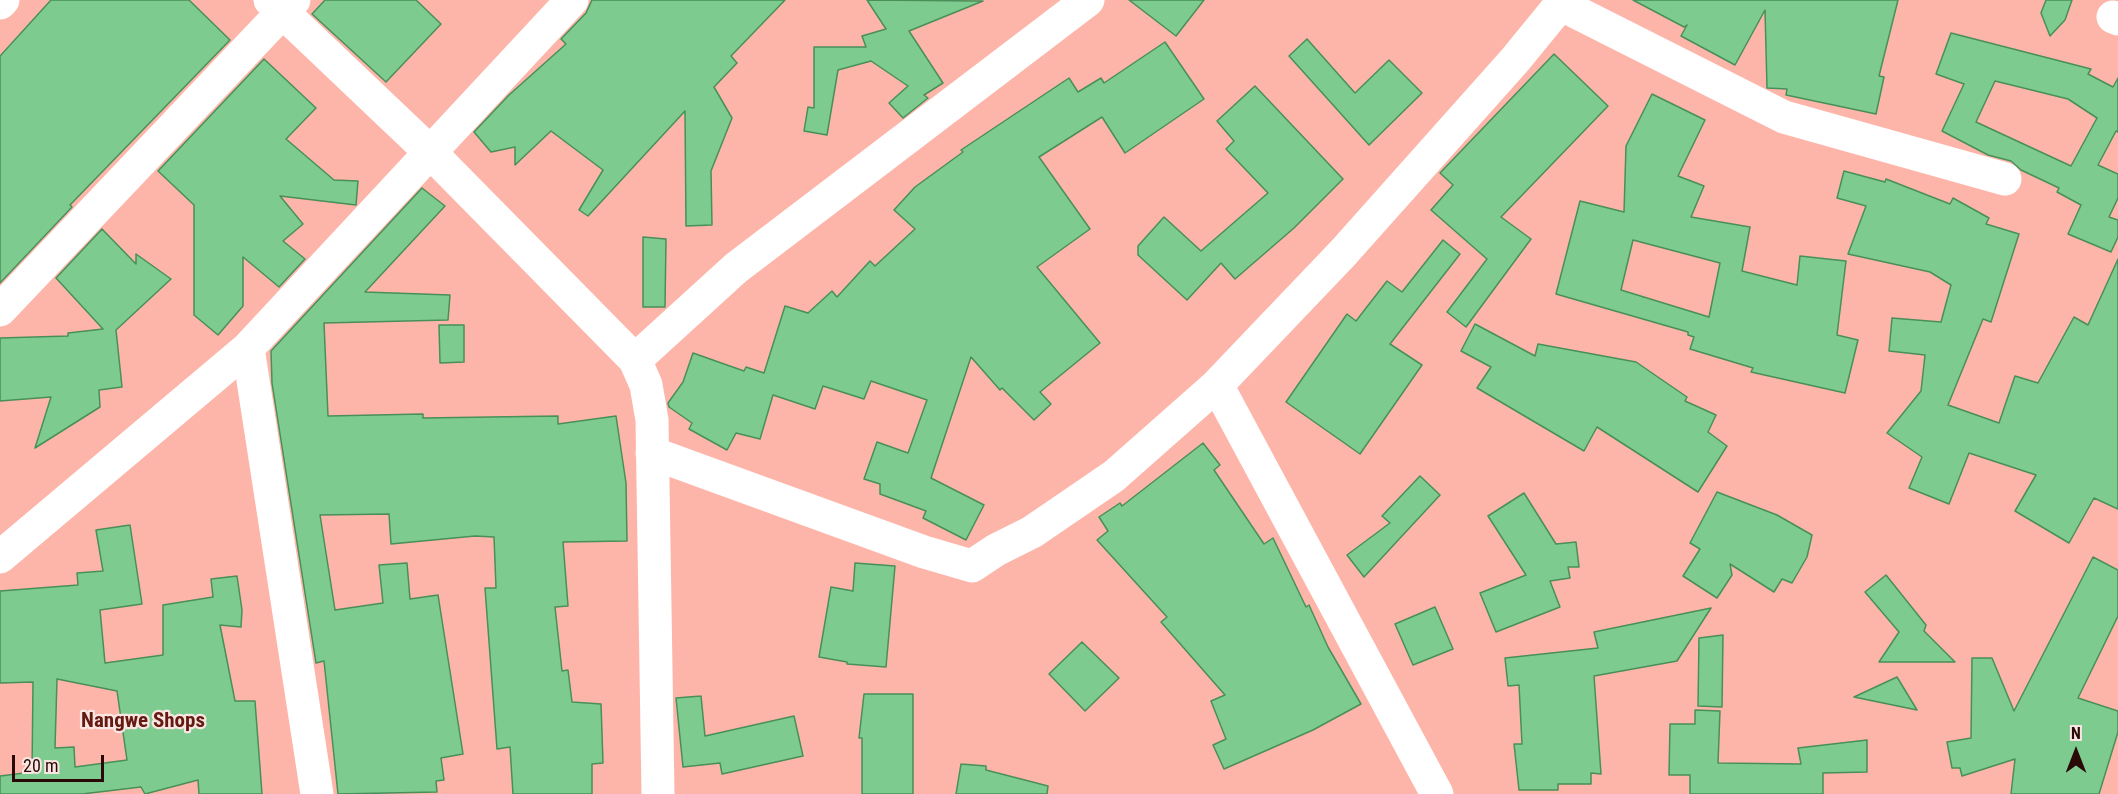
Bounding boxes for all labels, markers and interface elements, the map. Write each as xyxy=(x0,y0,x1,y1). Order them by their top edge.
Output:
district label: Nangwe Shops xyxy=(81,709,205,735)
north arrow xyxy=(2046,722,2106,782)
text: N xyxy=(2071,724,2081,743)
scale bar xyxy=(15,743,106,781)
text: 20 m xyxy=(23,755,58,776)

